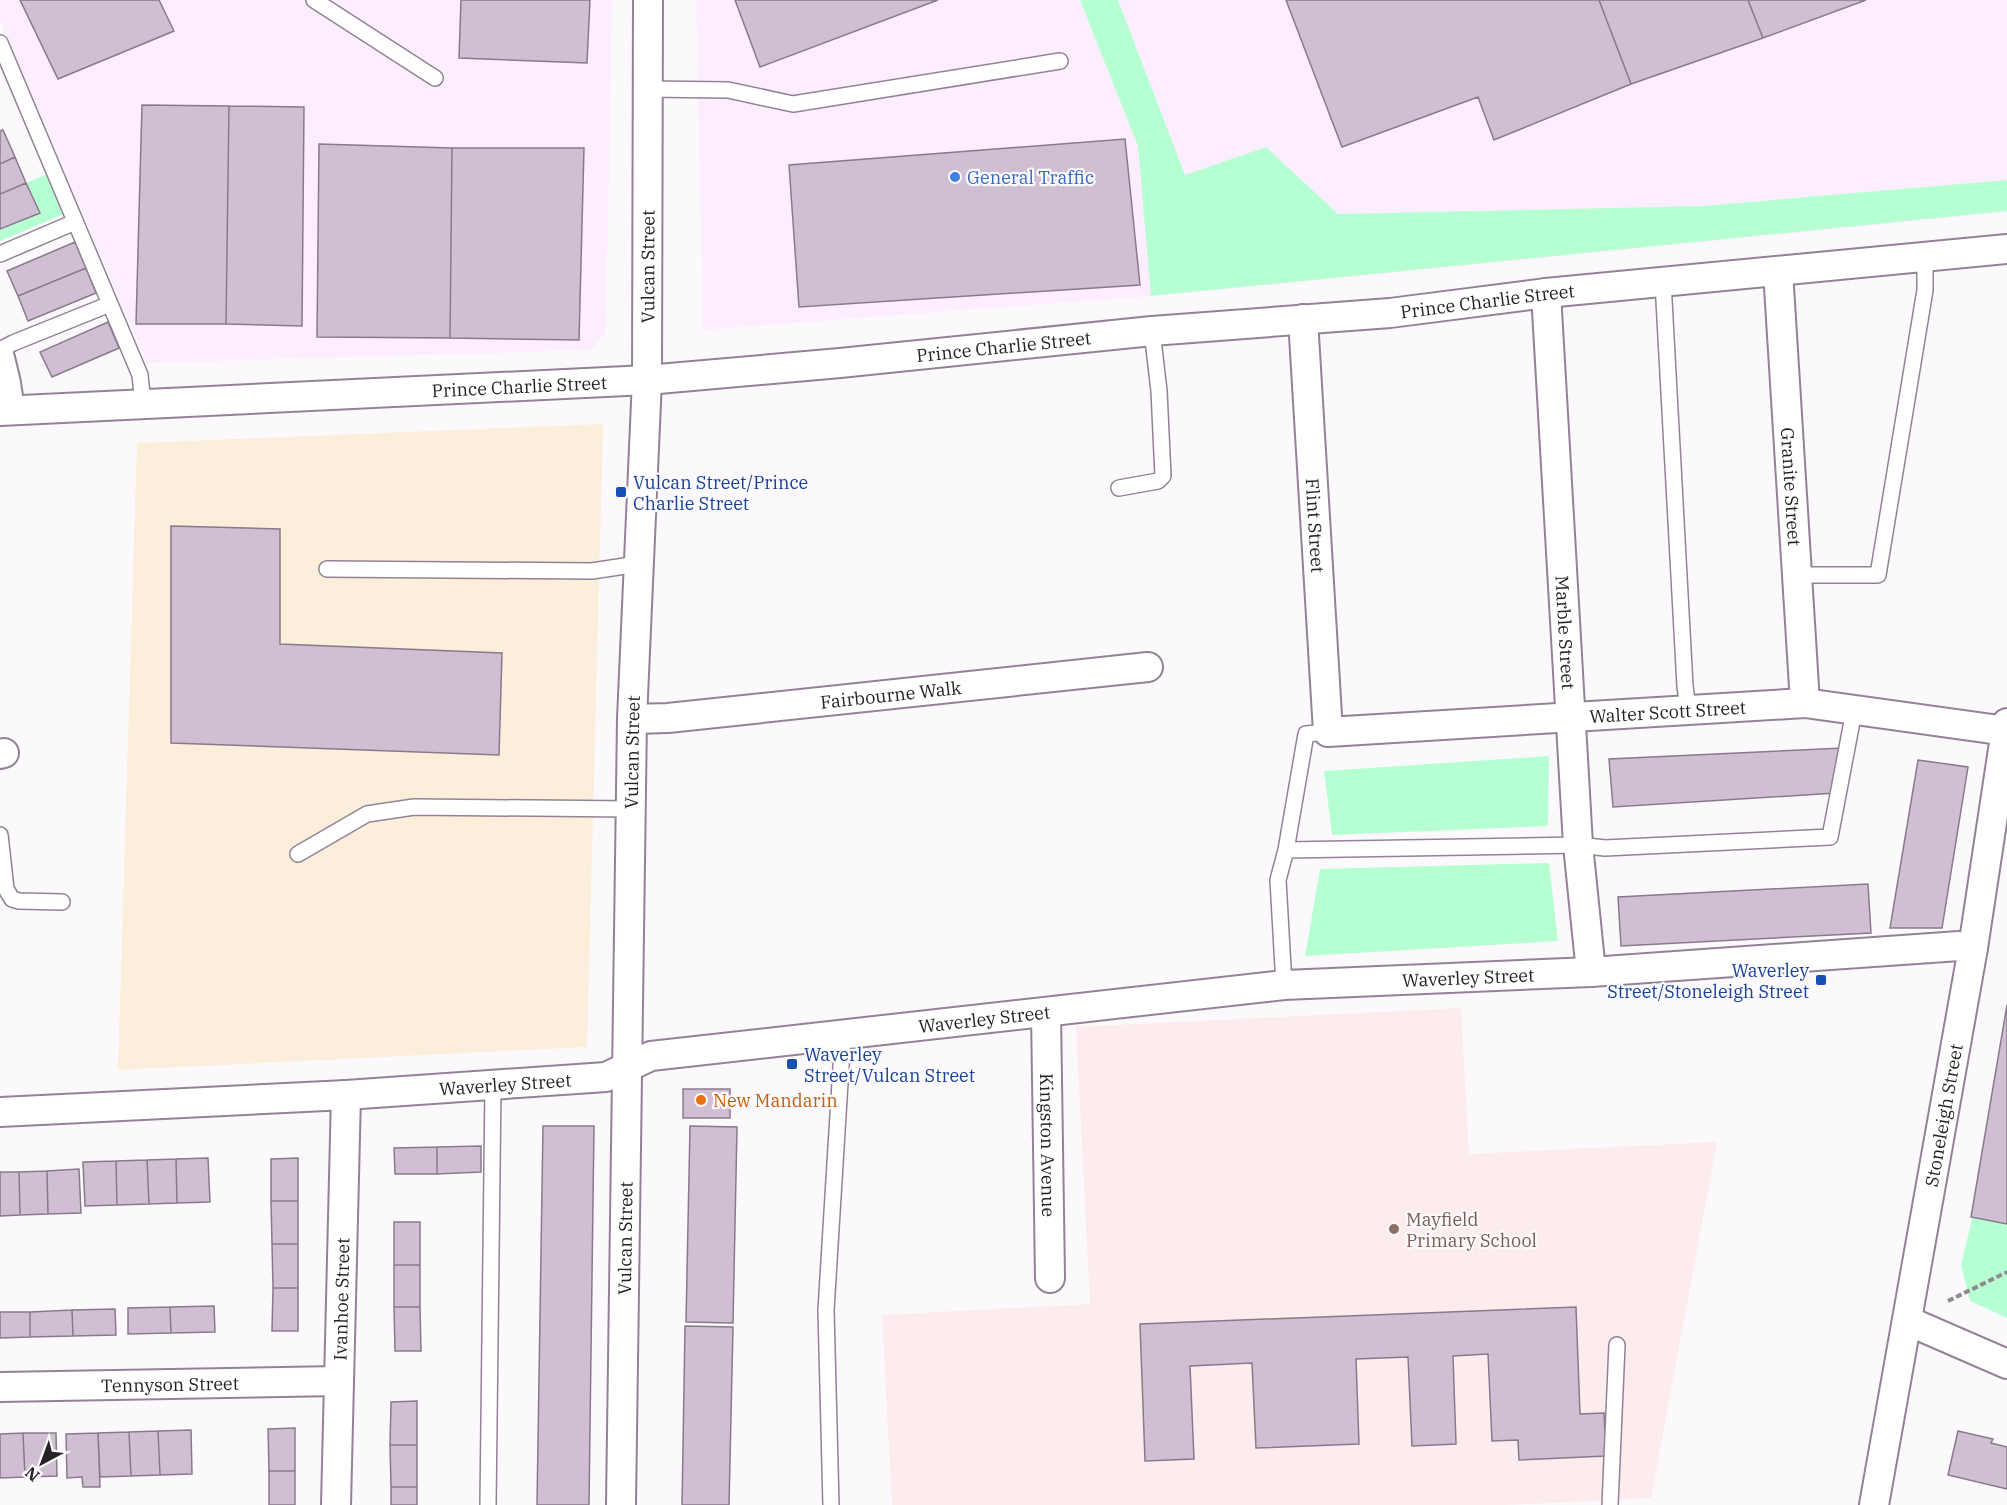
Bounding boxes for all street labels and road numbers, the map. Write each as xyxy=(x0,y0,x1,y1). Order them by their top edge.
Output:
street label: Vulcan Street xyxy=(636,210,659,323)
street label: Prince Charlie Street xyxy=(1399,279,1576,323)
street label: Prince Charlie Street xyxy=(915,326,1092,367)
street label: Prince Charlie Street xyxy=(431,370,608,402)
street label: Granite Street xyxy=(1776,427,1807,547)
street label: Flint Street xyxy=(1301,477,1330,574)
street label: Marble Street xyxy=(1551,575,1580,690)
street label: Fairbourne Walk xyxy=(819,675,963,713)
street label: Vulcan Street xyxy=(619,695,645,809)
street label: Walter Scott Street xyxy=(1589,695,1747,728)
street label: Waverley Street xyxy=(1402,963,1535,991)
street label: Waverley Street xyxy=(917,1000,1051,1037)
street label: Stoneleigh Street xyxy=(1919,1042,1967,1188)
street label: Waverley Street xyxy=(438,1068,572,1100)
street label: Kingston Avenue xyxy=(1035,1073,1061,1217)
street label: Vulcan Street xyxy=(612,1181,637,1295)
street label: Ivanhoe Street xyxy=(328,1237,354,1361)
street label: Tennyson Street xyxy=(101,1371,239,1397)

